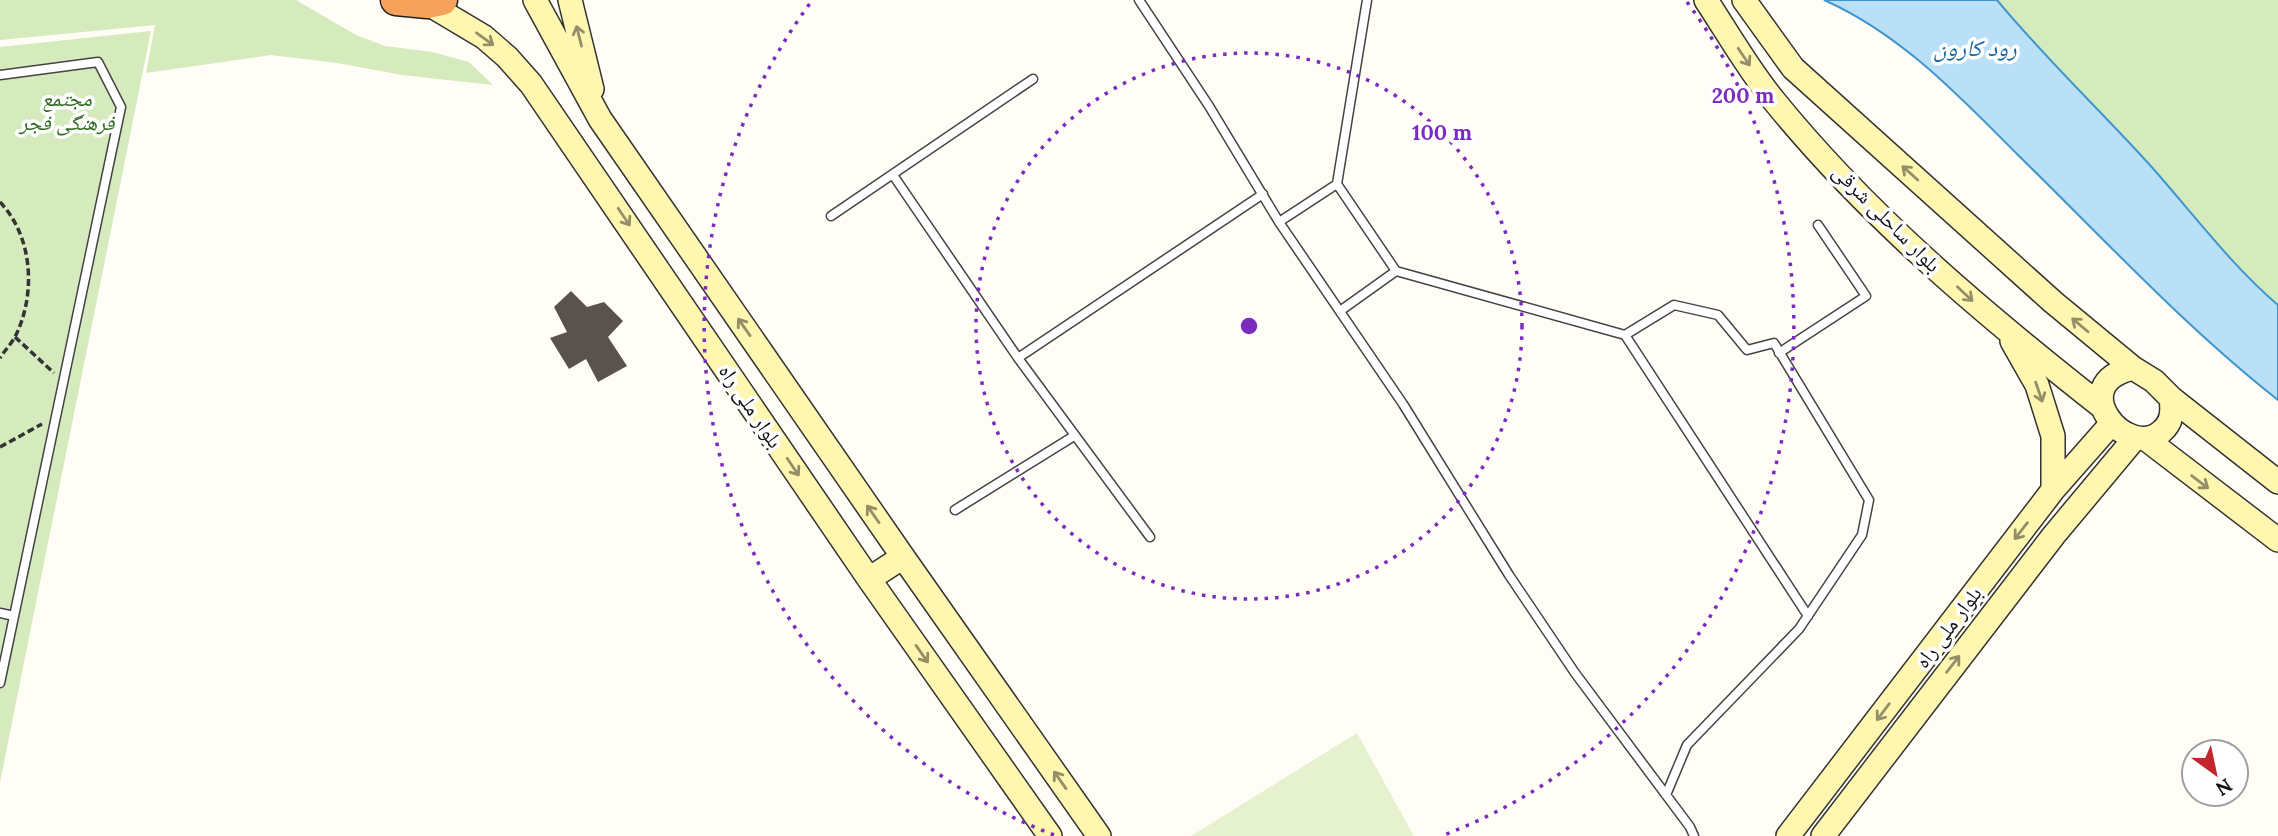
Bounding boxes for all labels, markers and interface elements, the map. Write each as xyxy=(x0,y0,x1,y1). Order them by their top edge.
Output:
one-way arrow xyxy=(572,25,585,48)
one-way arrow xyxy=(475,31,494,46)
water label: رود کارون xyxy=(1933,33,2017,63)
one-way arrow xyxy=(1737,46,1751,66)
text: 200 m xyxy=(1712,82,1774,109)
park label: مجتمع فرهنگی فجر xyxy=(18,85,116,136)
text: 100 m xyxy=(1412,119,1472,146)
street label: بلوار ساحلی شرقی xyxy=(1827,158,1947,278)
one-way arrow xyxy=(1902,165,1919,182)
one-way arrow xyxy=(617,207,631,227)
one-way arrow xyxy=(1956,286,1974,302)
centre of rings xyxy=(1237,314,1261,338)
one-way arrow xyxy=(2072,317,2090,332)
one-way arrow xyxy=(737,318,751,337)
street label: بلوار ملی راه xyxy=(713,359,789,453)
one-way arrow xyxy=(2034,381,2046,403)
one-way arrow xyxy=(786,456,800,476)
one-way arrow xyxy=(2190,474,2208,489)
one-way arrow xyxy=(866,505,880,524)
one-way arrow xyxy=(2013,522,2028,540)
street label: بلوار ملی راه xyxy=(1908,581,1988,673)
one-way arrow xyxy=(915,644,929,663)
one-way arrow xyxy=(1946,656,1961,674)
one-way arrow xyxy=(1876,703,1891,721)
north arrow xyxy=(2180,738,2250,808)
one-way arrow xyxy=(1053,771,1067,790)
text: N xyxy=(2211,773,2237,801)

